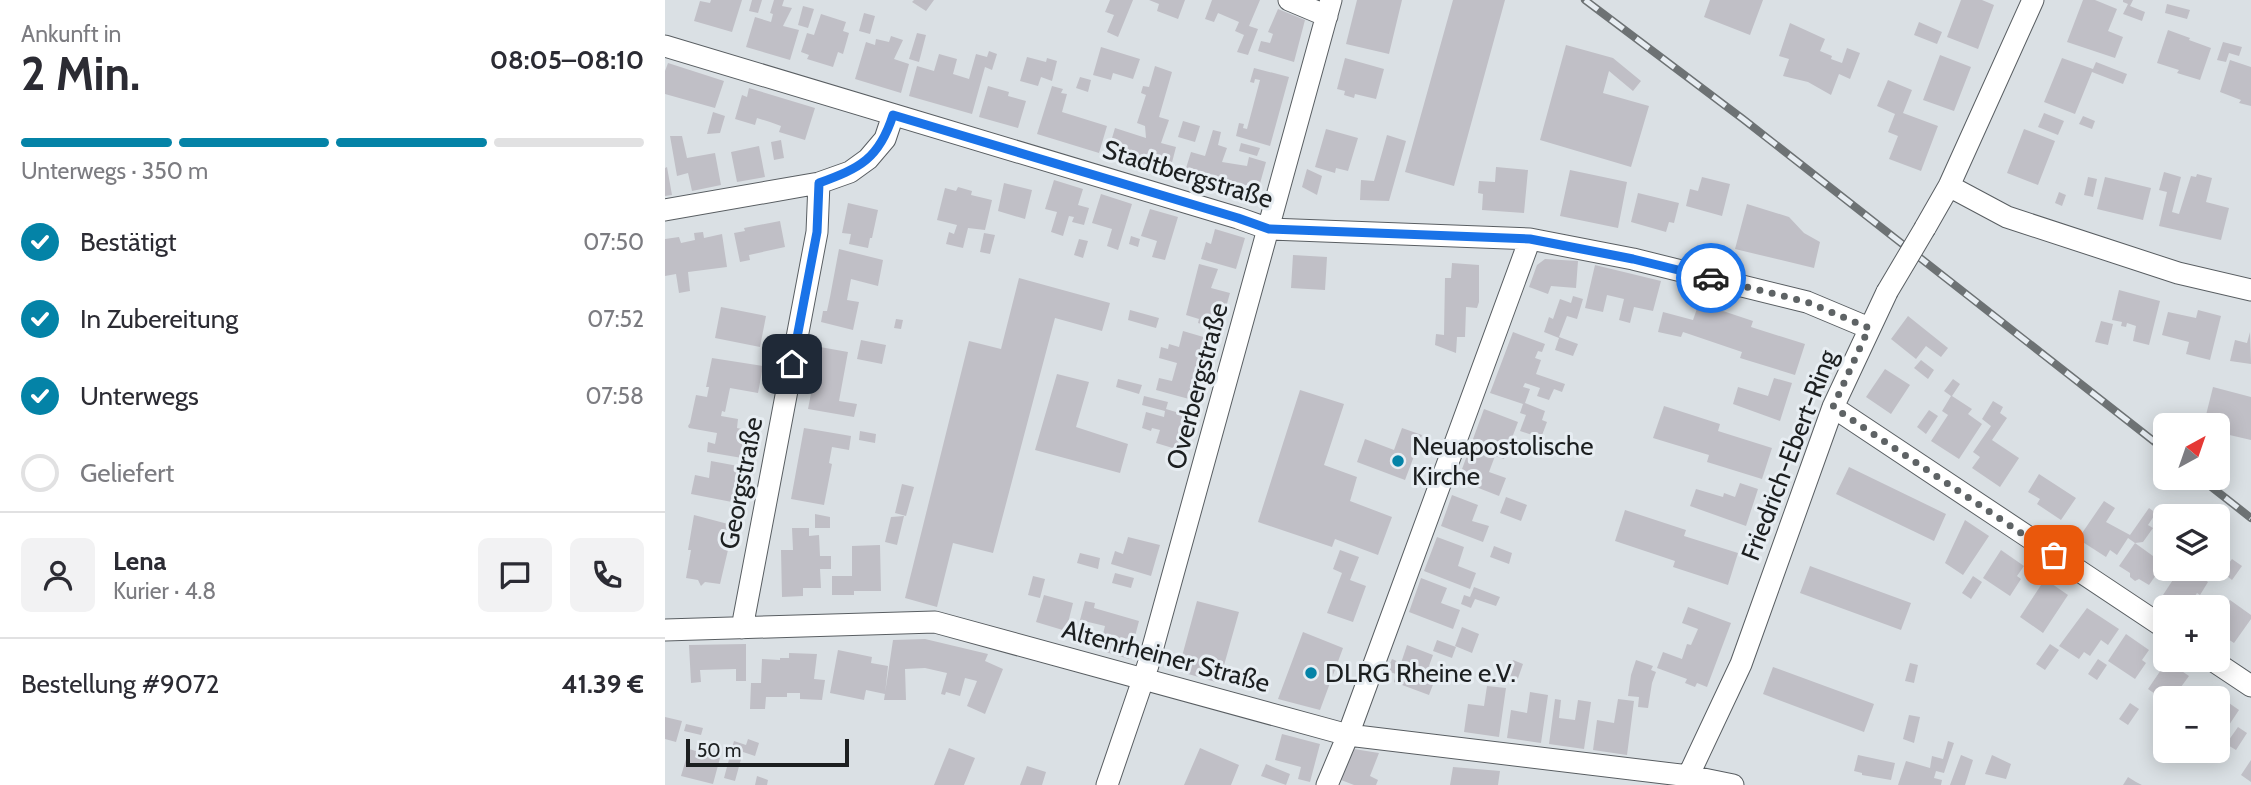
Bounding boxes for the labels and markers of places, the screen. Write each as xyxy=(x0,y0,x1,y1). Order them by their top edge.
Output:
pin xyxy=(762,334,822,394)
place label: Neuapostolische Kirche xyxy=(1412,430,1593,492)
marker: Neuapostolische Kirche xyxy=(1390,453,1406,469)
pin xyxy=(2024,525,2084,585)
place label: DLRG Rheine e.V. xyxy=(1325,657,1516,689)
marker: DLRG Rheine e.V. xyxy=(1303,665,1319,681)

